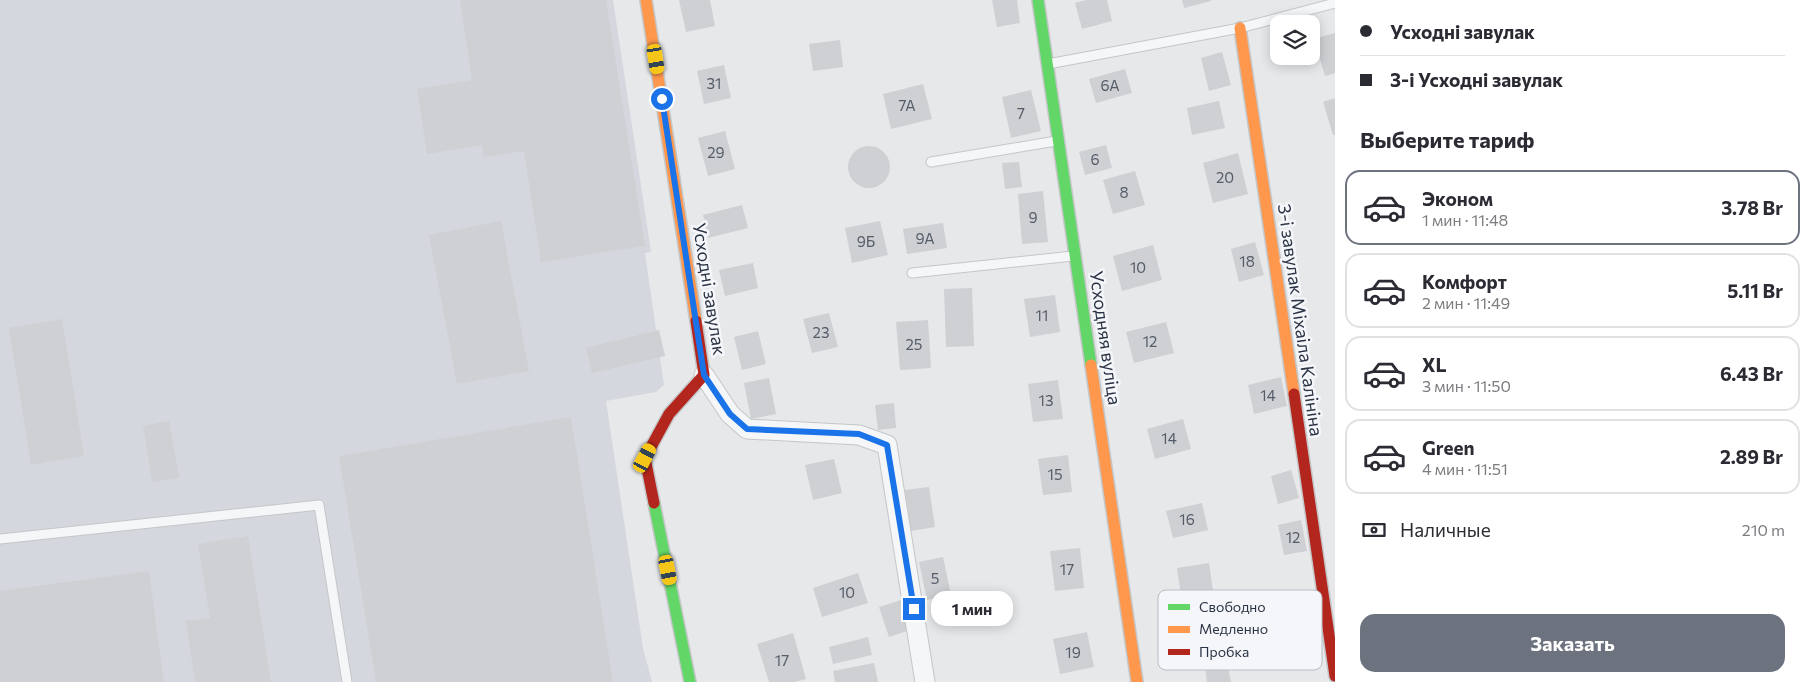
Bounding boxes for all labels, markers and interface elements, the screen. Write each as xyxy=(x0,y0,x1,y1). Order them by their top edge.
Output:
map controls xyxy=(1270,15,1320,65)
button: layers xyxy=(1270,15,1320,65)
text: Усходні завулак xyxy=(1390,20,1535,43)
car xyxy=(646,43,665,75)
text: 3-і Усходні завулак xyxy=(1390,68,1563,91)
house number: 31 xyxy=(707,74,721,92)
house number: 6А xyxy=(1100,76,1120,94)
route start xyxy=(651,88,673,110)
house number: 7А xyxy=(898,96,916,114)
house number: 7 xyxy=(1017,104,1025,122)
text: Выберите тариф xyxy=(1360,126,1534,153)
house number: 29 xyxy=(707,143,725,161)
house number: 6 xyxy=(1090,150,1100,168)
house number: 20 xyxy=(1216,168,1234,186)
house number: 8 xyxy=(1119,183,1129,201)
icon: car xyxy=(1362,185,1407,230)
text: Эконом xyxy=(1422,187,1493,210)
text: 3.78 Br xyxy=(1721,196,1783,219)
street label: 3-і завулак Міхаіла Калініна xyxy=(1274,202,1328,437)
house number: 9 xyxy=(1028,208,1038,226)
text: 1 мин · 11:48 xyxy=(1422,210,1508,229)
street label: Усходні завулак xyxy=(689,221,731,357)
house number: 9А xyxy=(915,229,935,247)
house number: 9Б xyxy=(857,232,875,250)
house number: 18 xyxy=(1239,252,1255,270)
house number: 10 xyxy=(1130,258,1146,276)
icon: car xyxy=(1362,268,1407,313)
street label: Усходняя вуліца xyxy=(1086,269,1126,406)
text: Комфорт xyxy=(1422,270,1507,293)
text: 5.11 Br xyxy=(1727,279,1783,302)
text: 2 мин · 11:49 xyxy=(1422,293,1510,312)
house number: 11 xyxy=(1036,306,1048,324)
house number: 23 xyxy=(813,323,829,341)
house number: 12 xyxy=(1143,332,1157,350)
house number: 25 xyxy=(906,335,922,353)
icon: car xyxy=(1362,351,1407,396)
text: XL xyxy=(1422,353,1447,376)
text: 6.43 Br xyxy=(1720,362,1783,385)
text: 3 мин · 11:50 xyxy=(1422,376,1511,395)
house number: 14 xyxy=(1260,386,1276,404)
house number: 13 xyxy=(1039,391,1053,409)
house number: 14 xyxy=(1161,429,1177,447)
icon: car xyxy=(1362,434,1407,479)
text: Green xyxy=(1422,436,1474,459)
car xyxy=(631,441,658,475)
text: 2.89 Br xyxy=(1720,445,1783,468)
text: 4 мин · 11:51 xyxy=(1422,459,1508,478)
house number: 15 xyxy=(1047,465,1063,483)
house number: 16 xyxy=(1179,510,1195,528)
icon: cash xyxy=(1360,516,1388,544)
text: Наличные xyxy=(1400,518,1491,541)
text: 210 m xyxy=(1742,520,1785,539)
house number: 12 xyxy=(1286,528,1300,546)
car xyxy=(657,554,678,586)
house number: 17 xyxy=(1060,560,1074,578)
house number: 5 xyxy=(931,569,939,587)
house number: 10 xyxy=(839,583,855,601)
legend xyxy=(1158,590,1322,670)
callout: 1 мин xyxy=(932,592,1014,626)
route end xyxy=(903,598,925,620)
text: Свободно xyxy=(1199,598,1266,615)
text: 1 мин xyxy=(952,599,992,618)
button: Заказать xyxy=(1360,614,1785,672)
text: Медленно xyxy=(1199,620,1268,637)
house number: 19 xyxy=(1065,643,1081,661)
text: Пробка xyxy=(1199,643,1249,660)
house number: 17 xyxy=(775,651,789,669)

